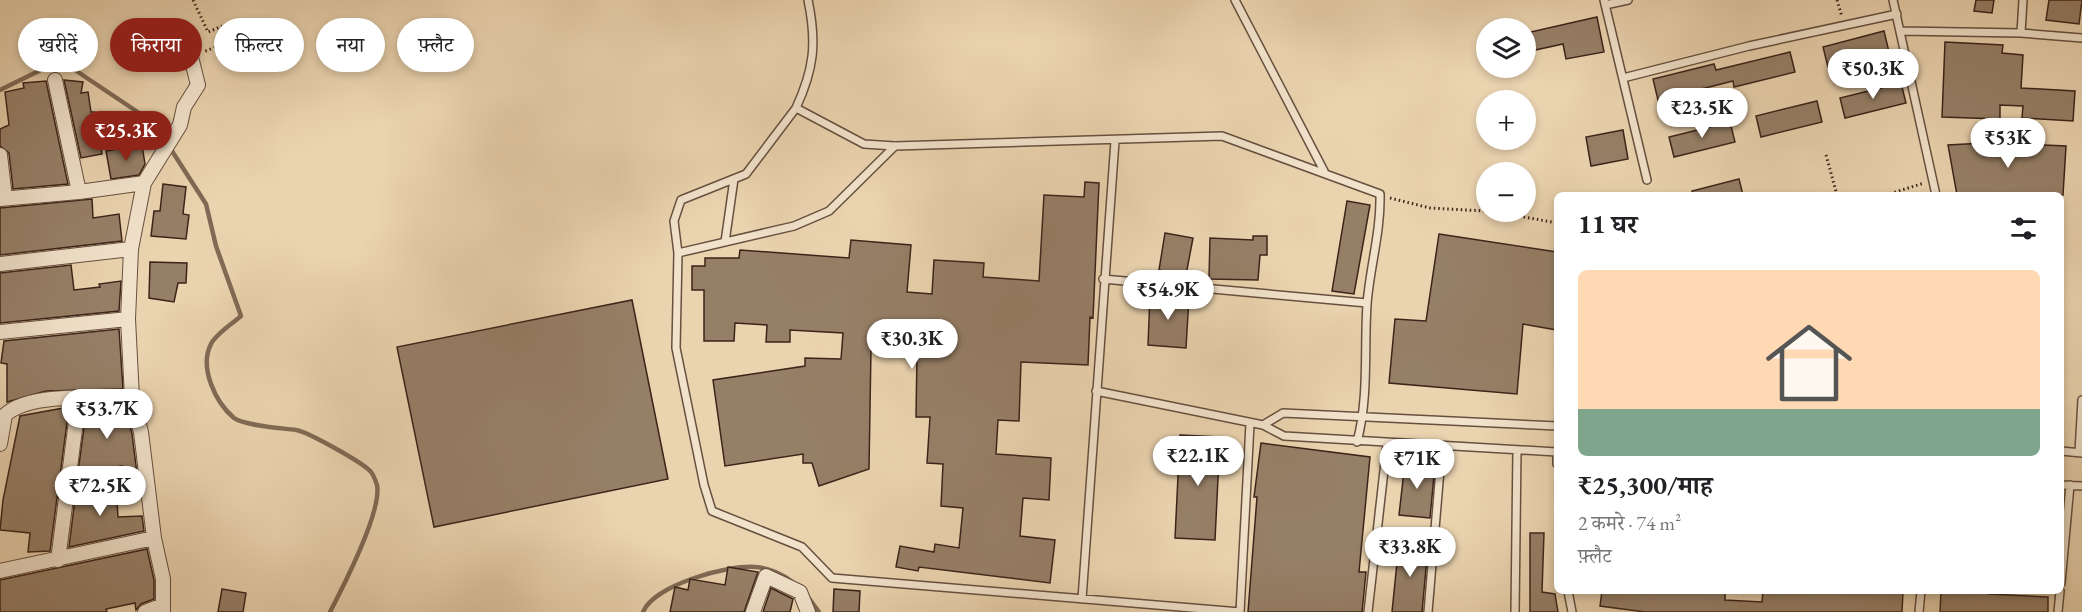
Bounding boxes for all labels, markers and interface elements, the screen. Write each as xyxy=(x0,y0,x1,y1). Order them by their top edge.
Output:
chip: खरीदें xyxy=(18,18,98,72)
chip: किराया xyxy=(110,18,202,72)
chip: फ़िल्टर xyxy=(214,18,304,72)
chip: नया xyxy=(316,18,385,72)
chip: फ़्लैट xyxy=(397,18,474,72)
map controls xyxy=(1476,18,1536,222)
button: layers xyxy=(1476,18,1536,78)
pin: ₹50.3K xyxy=(1824,49,1922,100)
text: ₹50.3K xyxy=(1842,55,1904,81)
pin: ₹23.5K xyxy=(1653,88,1751,139)
button: + xyxy=(1476,90,1536,150)
text: ₹23.5K xyxy=(1671,94,1733,120)
pin: ₹25.3K xyxy=(77,111,175,162)
text: ₹25.3K xyxy=(95,117,157,143)
pin: ₹53K xyxy=(1972,118,2044,169)
text: ₹53K xyxy=(1985,124,2031,150)
button: − xyxy=(1476,162,1536,222)
text: 11 घर xyxy=(1578,207,1638,241)
icon: filters xyxy=(2007,212,2040,245)
pin: ₹54.9K xyxy=(1119,270,1217,321)
text: ₹54.9K xyxy=(1137,276,1199,302)
icon: home xyxy=(1755,309,1863,417)
pin: ₹30.3K xyxy=(863,319,961,370)
text: ₹30.3K xyxy=(881,325,943,351)
pin: ₹53.7K xyxy=(58,389,156,440)
text: ₹53.7K xyxy=(76,395,138,421)
pin: ₹22.1K xyxy=(1149,436,1247,487)
pin: ₹71K xyxy=(1381,439,1453,490)
text: ₹22.1K xyxy=(1167,442,1229,468)
text: ₹71K xyxy=(1394,445,1440,471)
pin: ₹72.5K xyxy=(51,466,149,517)
text: ₹25,300/माह xyxy=(1578,468,1713,502)
text: ₹72.5K xyxy=(69,472,131,498)
text: 2 कमरे · 74 m² xyxy=(1578,510,1681,536)
pin: ₹33.8K xyxy=(1361,527,1459,578)
text: ₹33.8K xyxy=(1379,533,1441,559)
text: फ़्लैट xyxy=(1578,543,1611,569)

